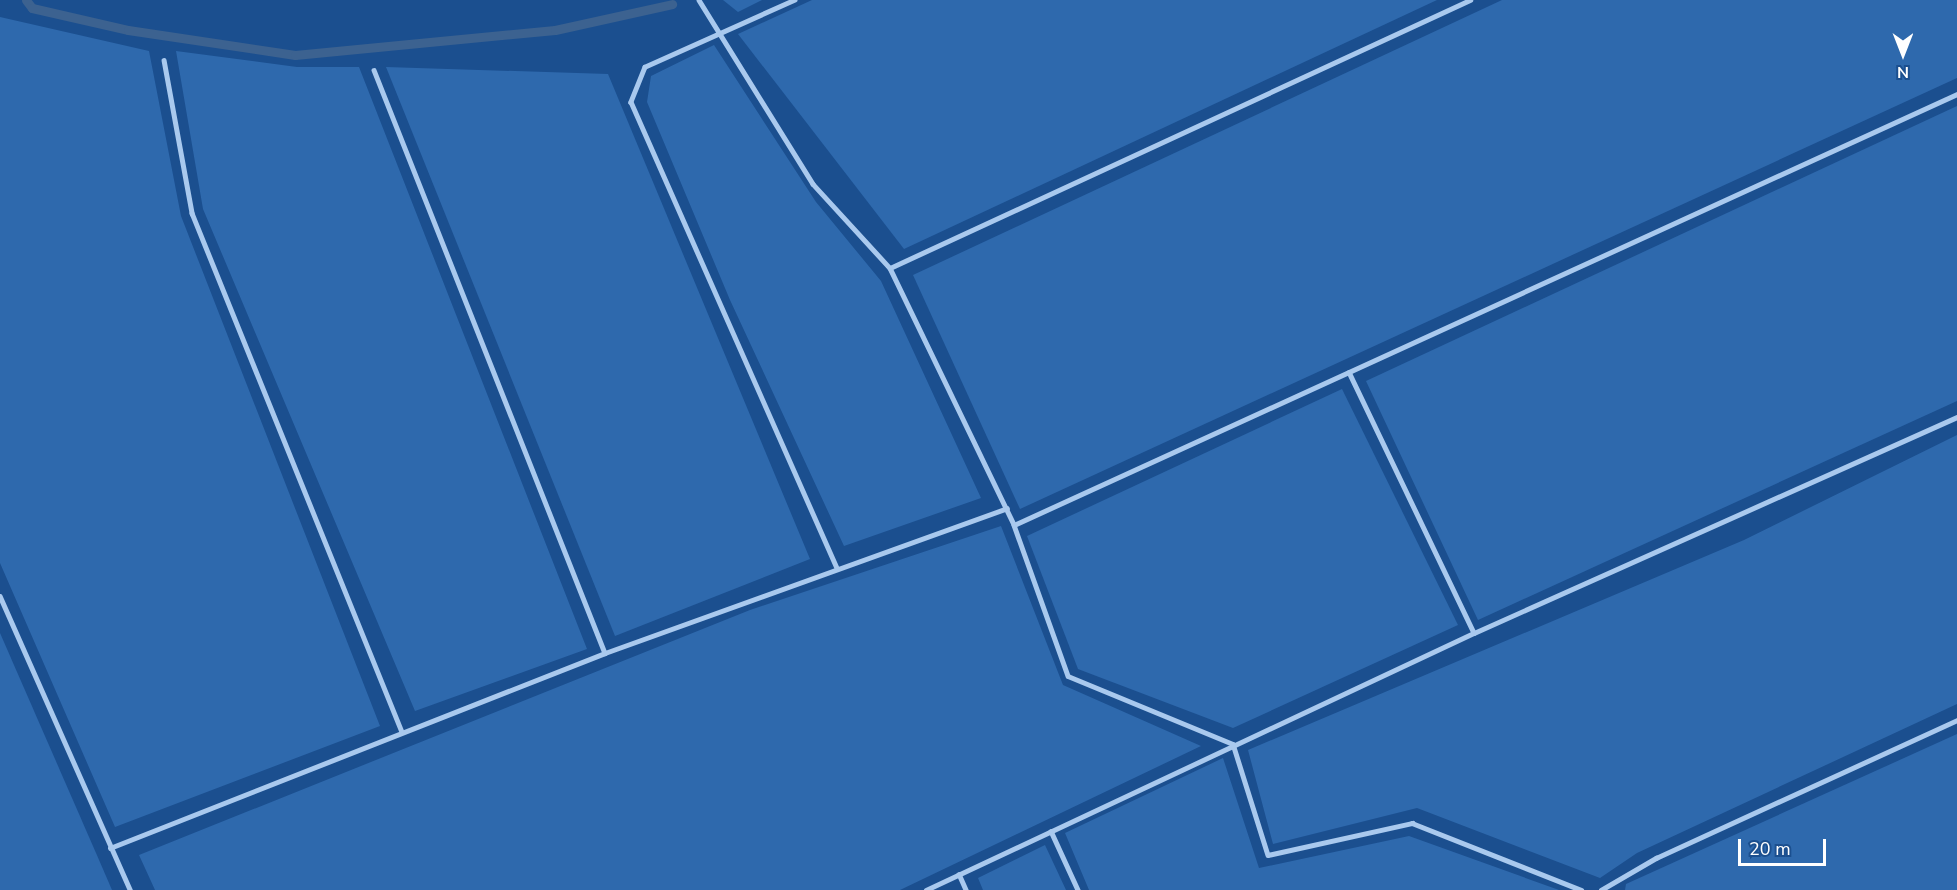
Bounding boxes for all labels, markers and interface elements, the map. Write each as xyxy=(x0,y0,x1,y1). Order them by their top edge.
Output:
north arrow xyxy=(1873,24,1933,84)
text: N xyxy=(1897,61,1909,83)
scale bar xyxy=(1741,827,1830,865)
text: 20 m xyxy=(1749,837,1791,861)

